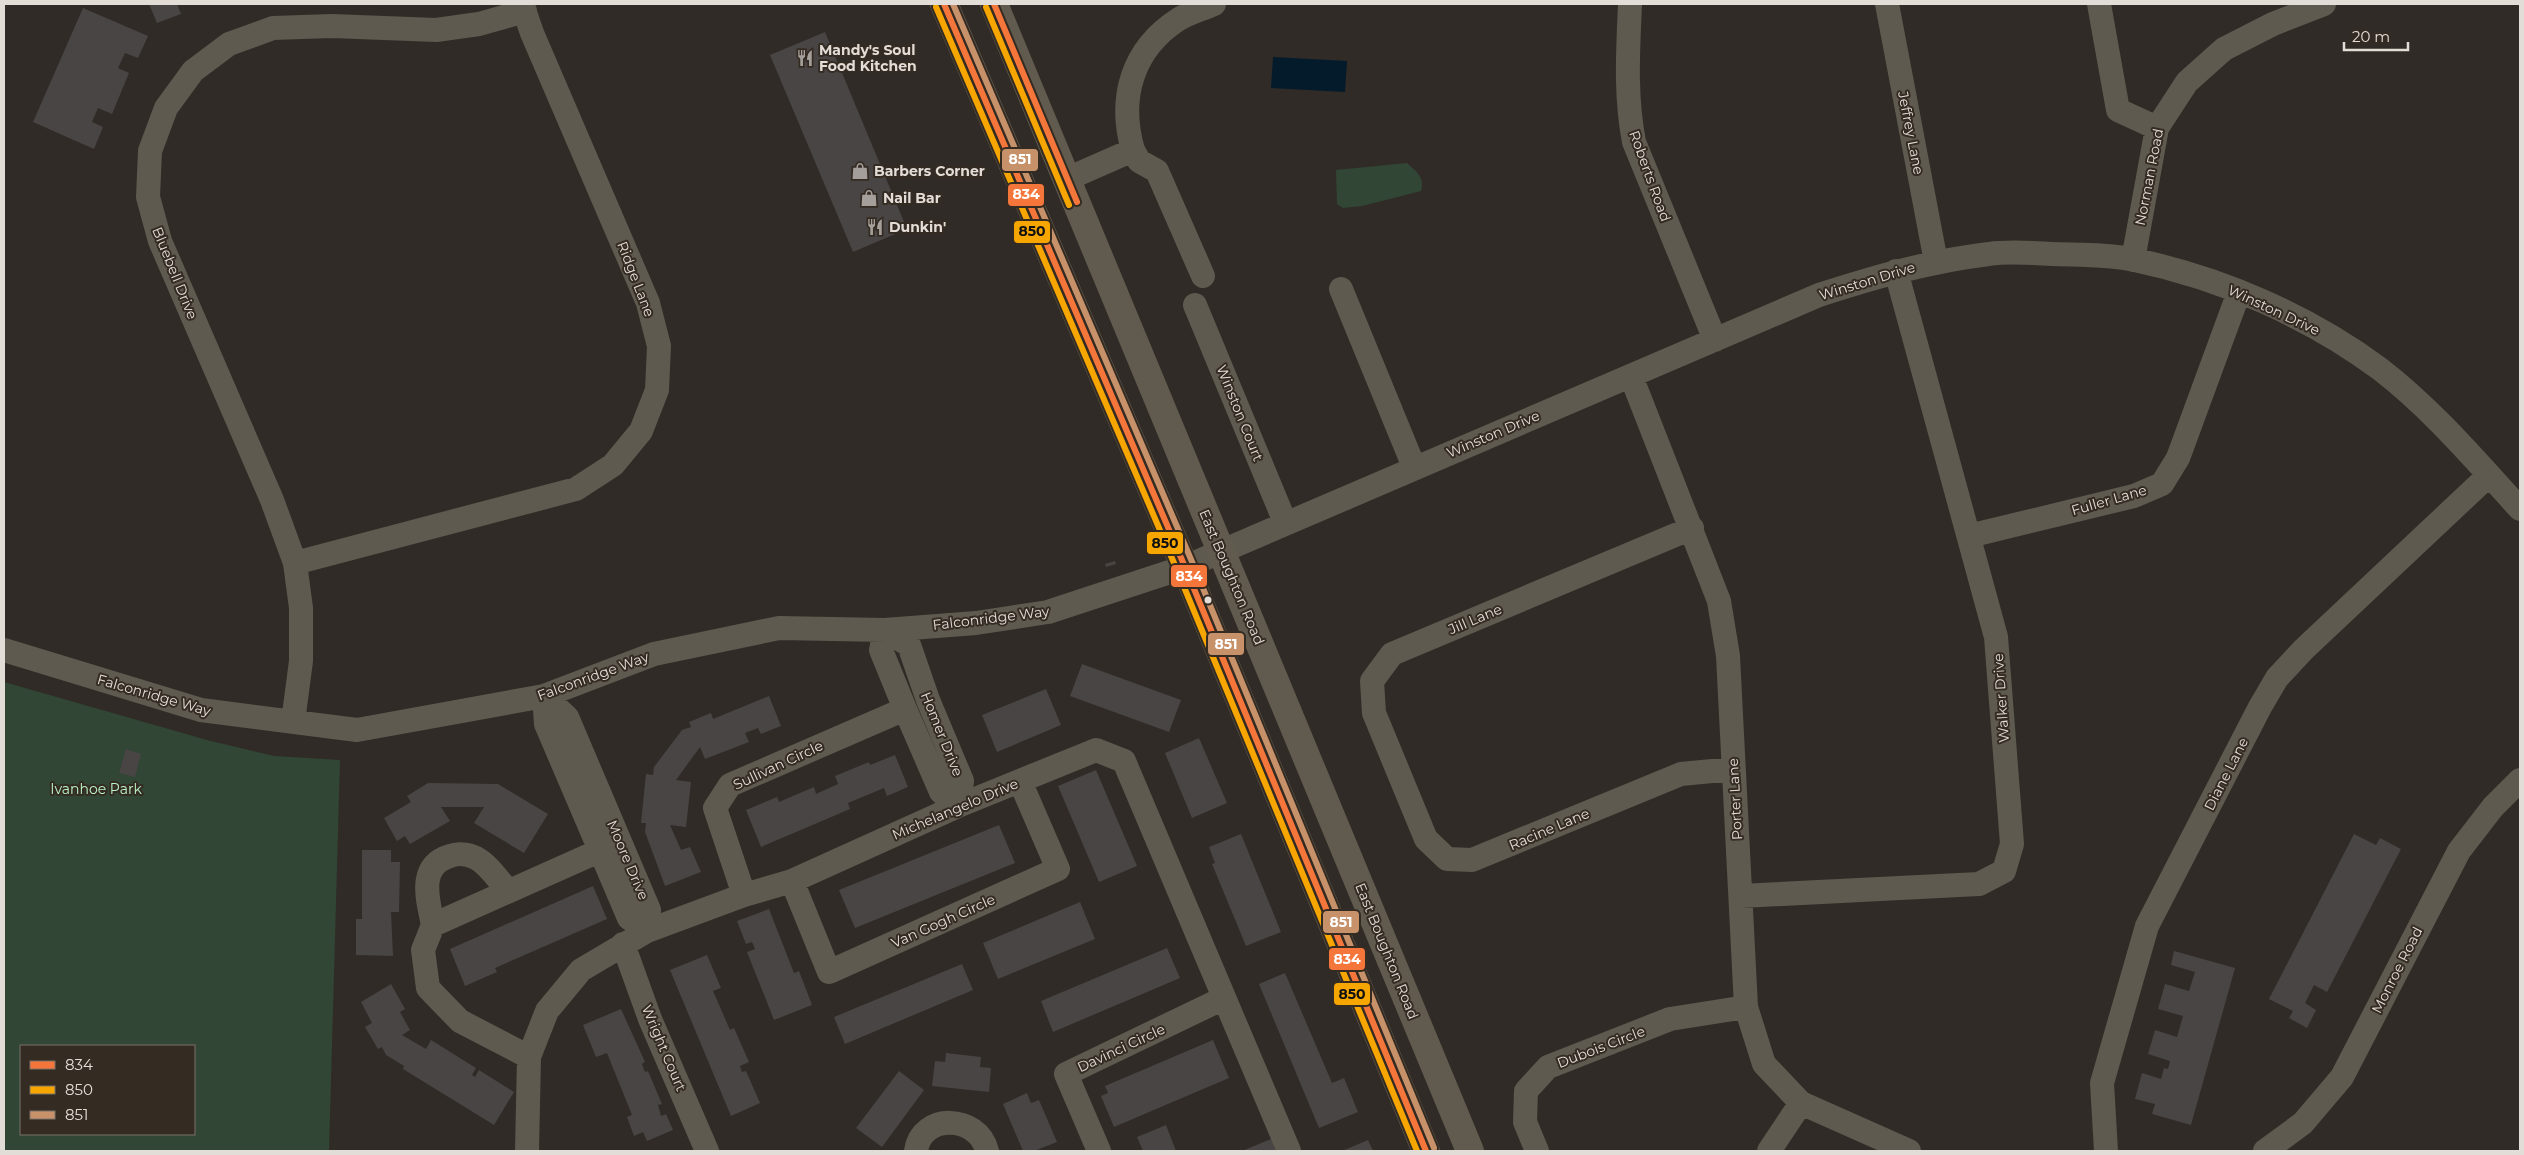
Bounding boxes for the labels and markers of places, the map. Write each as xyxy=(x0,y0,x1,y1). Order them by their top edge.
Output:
place label: Mandy's Soul Food Kitchen xyxy=(819,41,917,75)
restaurant icon: Mandy's Soul Food Kitchen xyxy=(795,48,815,68)
shop icon: Barbers Corner xyxy=(850,161,870,181)
place label: Barbers Corner xyxy=(874,162,985,180)
shop icon: Nail Bar xyxy=(859,188,879,208)
place label: Nail Bar xyxy=(883,189,941,207)
restaurant icon: Dunkin' xyxy=(865,217,885,237)
place label: Dunkin' xyxy=(889,218,946,236)
unlabelled marker xyxy=(1203,595,1213,605)

